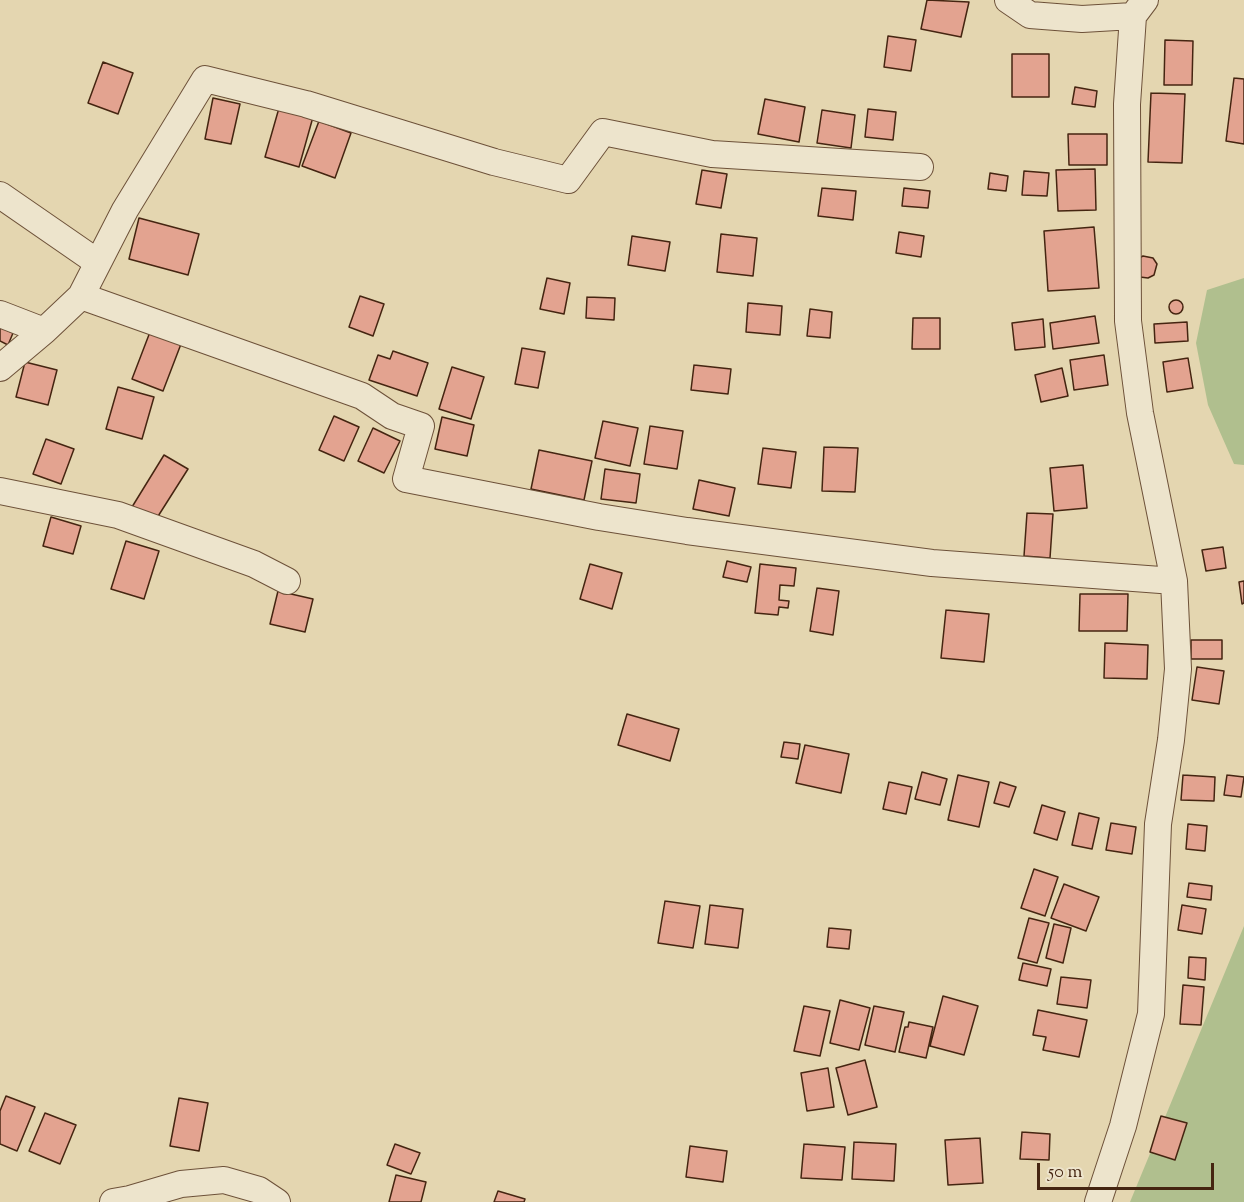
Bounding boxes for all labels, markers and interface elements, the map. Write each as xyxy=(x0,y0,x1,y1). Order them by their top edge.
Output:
scale bar xyxy=(1040,1151,1217,1189)
text: 50 m xyxy=(1048,1160,1082,1186)

